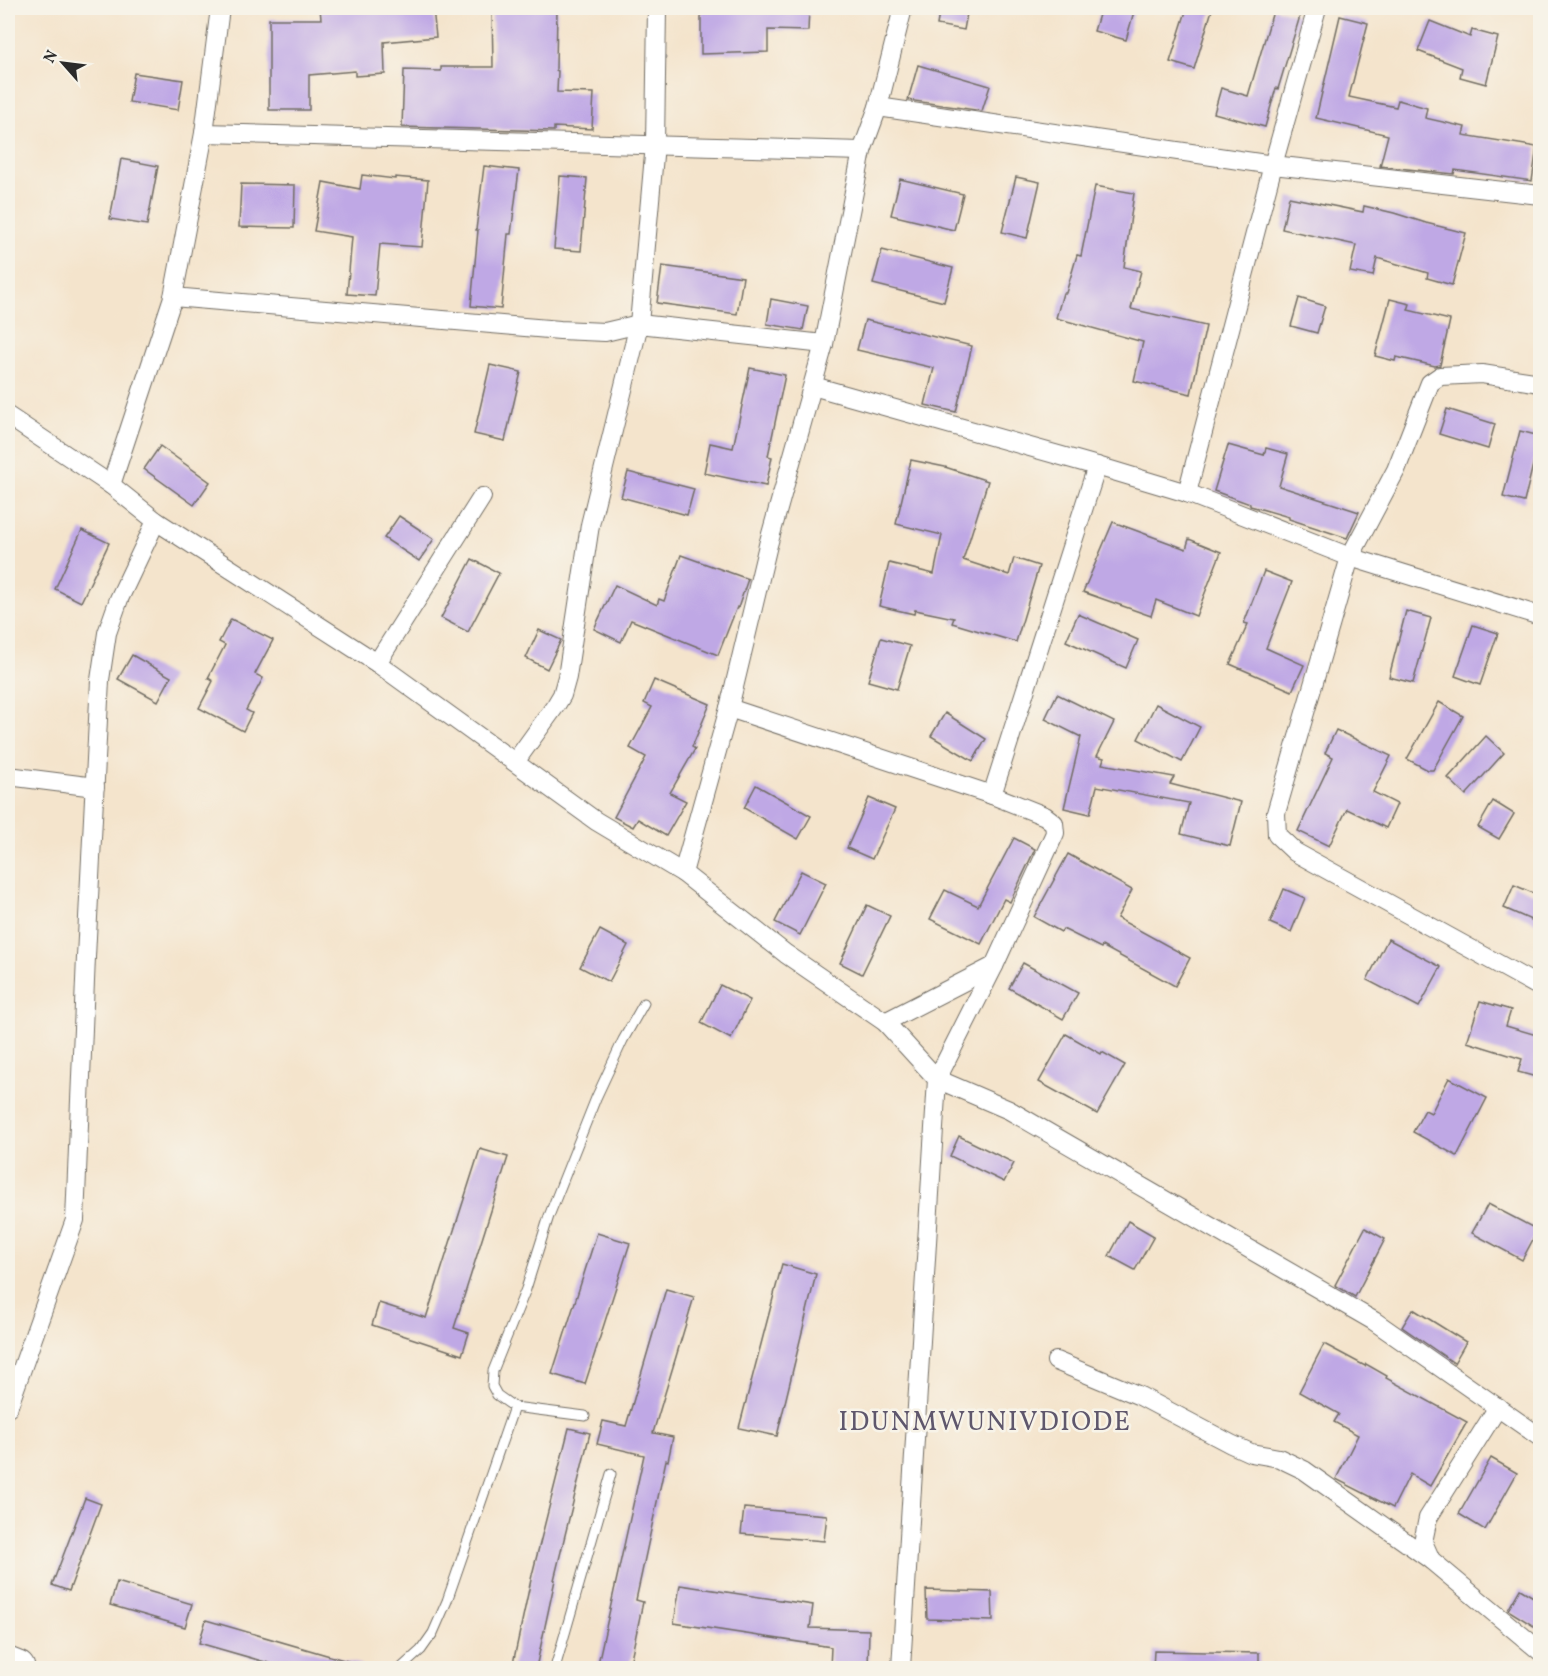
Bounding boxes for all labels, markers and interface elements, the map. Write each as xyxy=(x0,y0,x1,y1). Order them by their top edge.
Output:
north arrow xyxy=(33,33,93,93)
text: N xyxy=(39,46,64,67)
district label: IDUNMWUNIVDIODE xyxy=(839,1404,1131,1442)

